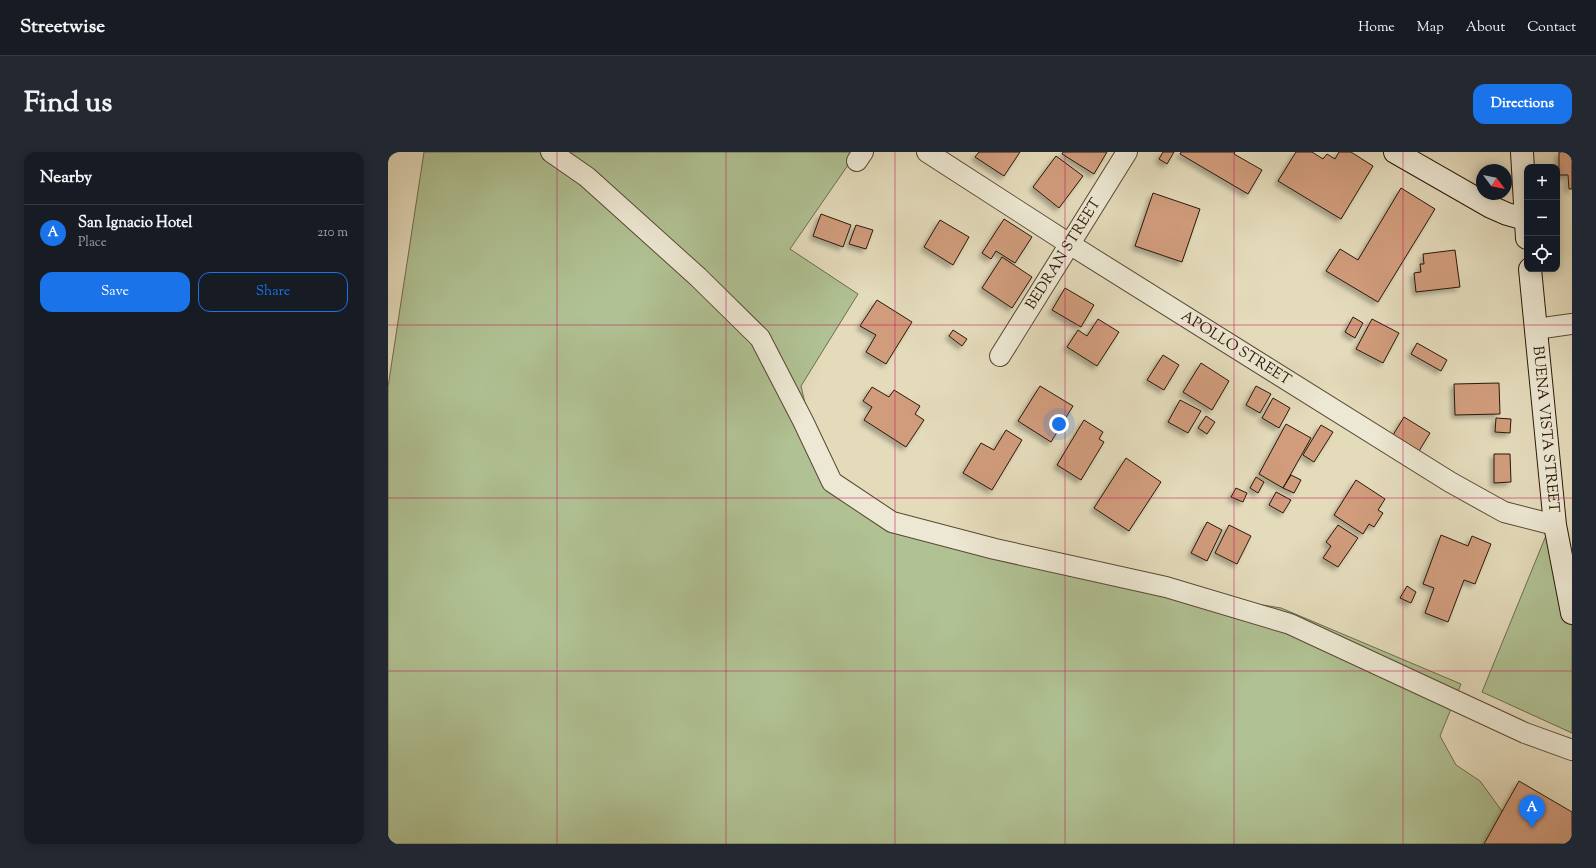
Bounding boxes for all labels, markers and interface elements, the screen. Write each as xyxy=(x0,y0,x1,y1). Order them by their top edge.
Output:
text: Streetwise xyxy=(20,14,105,41)
text: Home xyxy=(1358,18,1395,38)
text: Map xyxy=(1417,18,1444,38)
text: About xyxy=(1466,18,1505,38)
text: Contact xyxy=(1527,18,1576,38)
text: Find us xyxy=(24,84,112,124)
button: Directions xyxy=(1473,84,1572,124)
north arrow xyxy=(1476,164,1512,200)
map controls xyxy=(1524,164,1560,272)
button: + xyxy=(1524,164,1560,200)
text: Nearby xyxy=(40,166,92,190)
street label: BEDRAN STREET xyxy=(1021,194,1106,314)
button: − xyxy=(1524,200,1560,236)
text: San Ignacio Hotel xyxy=(78,213,192,234)
text: A xyxy=(48,224,58,242)
text: 210 m xyxy=(317,224,348,242)
text: Place xyxy=(78,234,107,252)
button: locate xyxy=(1524,236,1560,272)
button: Save xyxy=(40,272,190,312)
button: Share xyxy=(198,272,348,312)
street label: APOLLO STREET xyxy=(1177,306,1296,391)
street label: BUENA VISTA STREET xyxy=(1527,345,1564,514)
your location xyxy=(1049,414,1069,434)
pin: A xyxy=(1519,795,1545,828)

